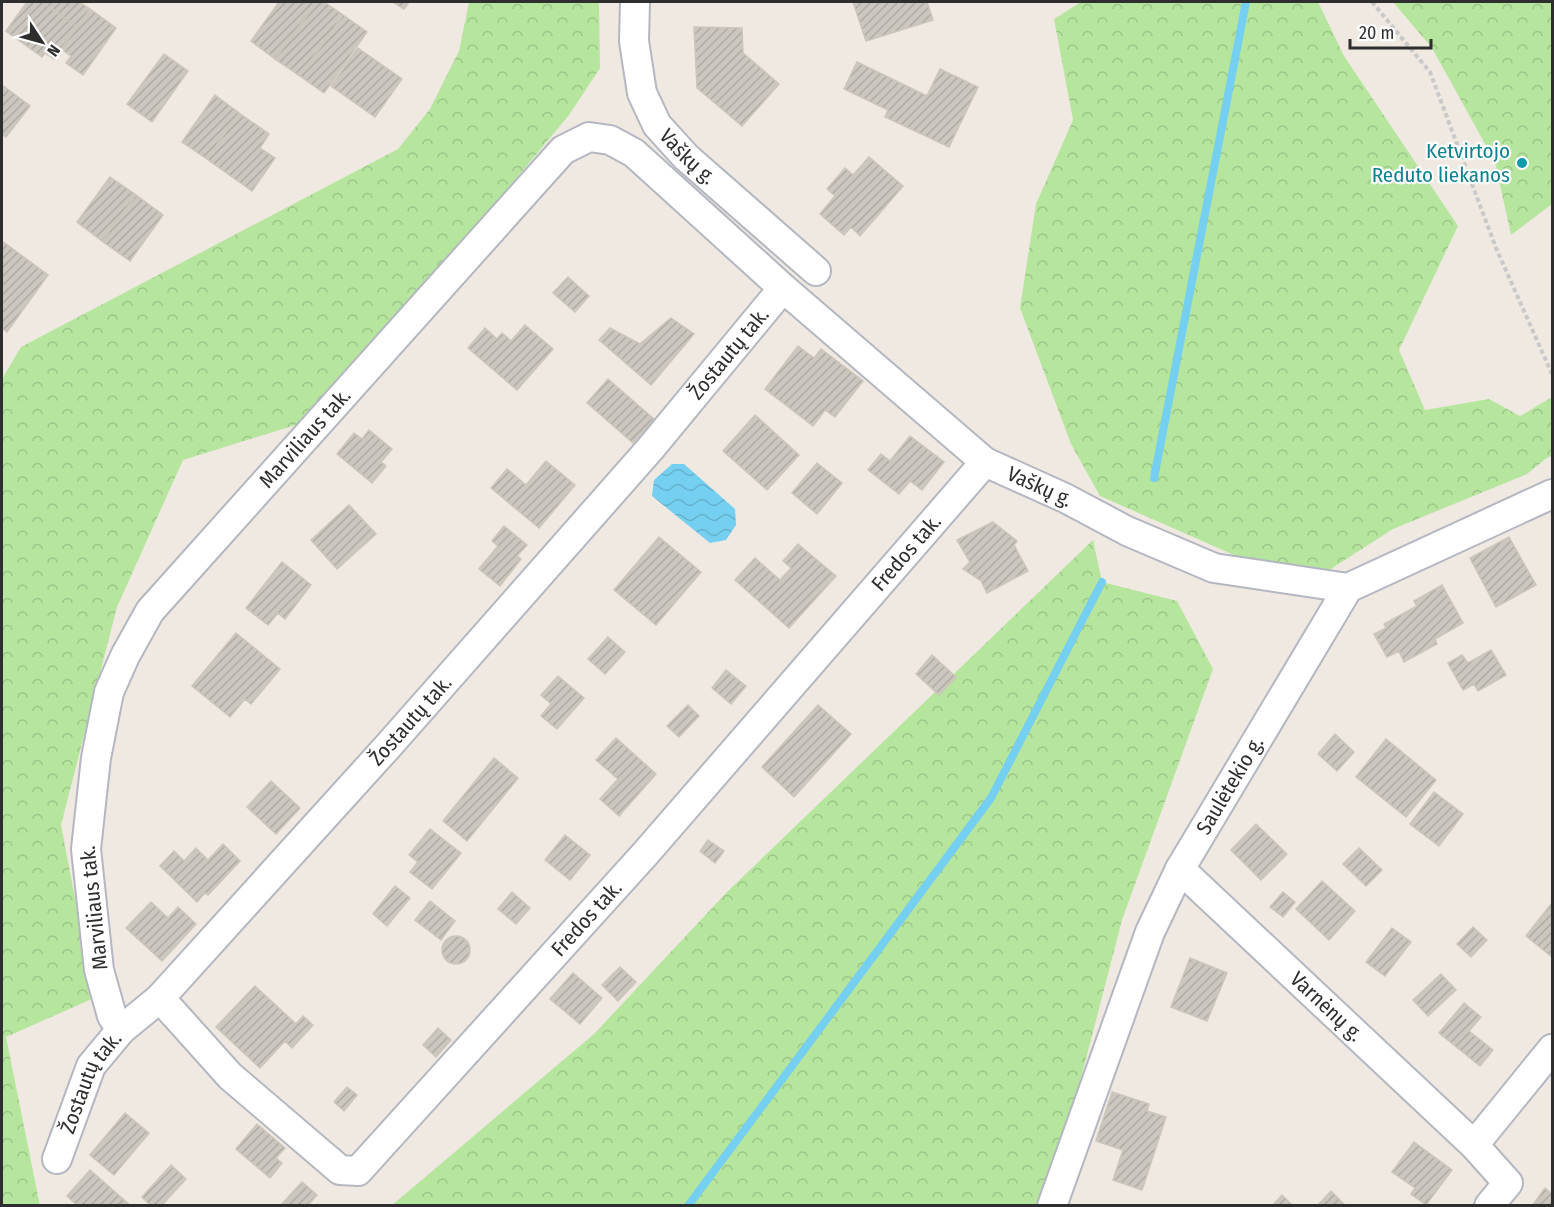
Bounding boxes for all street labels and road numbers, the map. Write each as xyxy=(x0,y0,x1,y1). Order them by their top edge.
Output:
street label: Vaškų g. xyxy=(654,123,721,190)
street label: Žostautų tak. xyxy=(683,302,774,405)
street label: Marviliaus tak. xyxy=(254,383,356,493)
street label: Vaškų g. xyxy=(1003,461,1077,513)
street label: Fredos tak. xyxy=(866,509,947,596)
street label: Žostautų tak. xyxy=(364,670,457,771)
street label: Saulėtekio g. xyxy=(1191,732,1269,839)
street label: Marviliaus tak. xyxy=(75,845,113,971)
street label: Fredos tak. xyxy=(546,875,627,962)
street label: Varnėnų g. xyxy=(1285,966,1368,1047)
street label: Žostautų tak. xyxy=(54,1026,127,1137)

